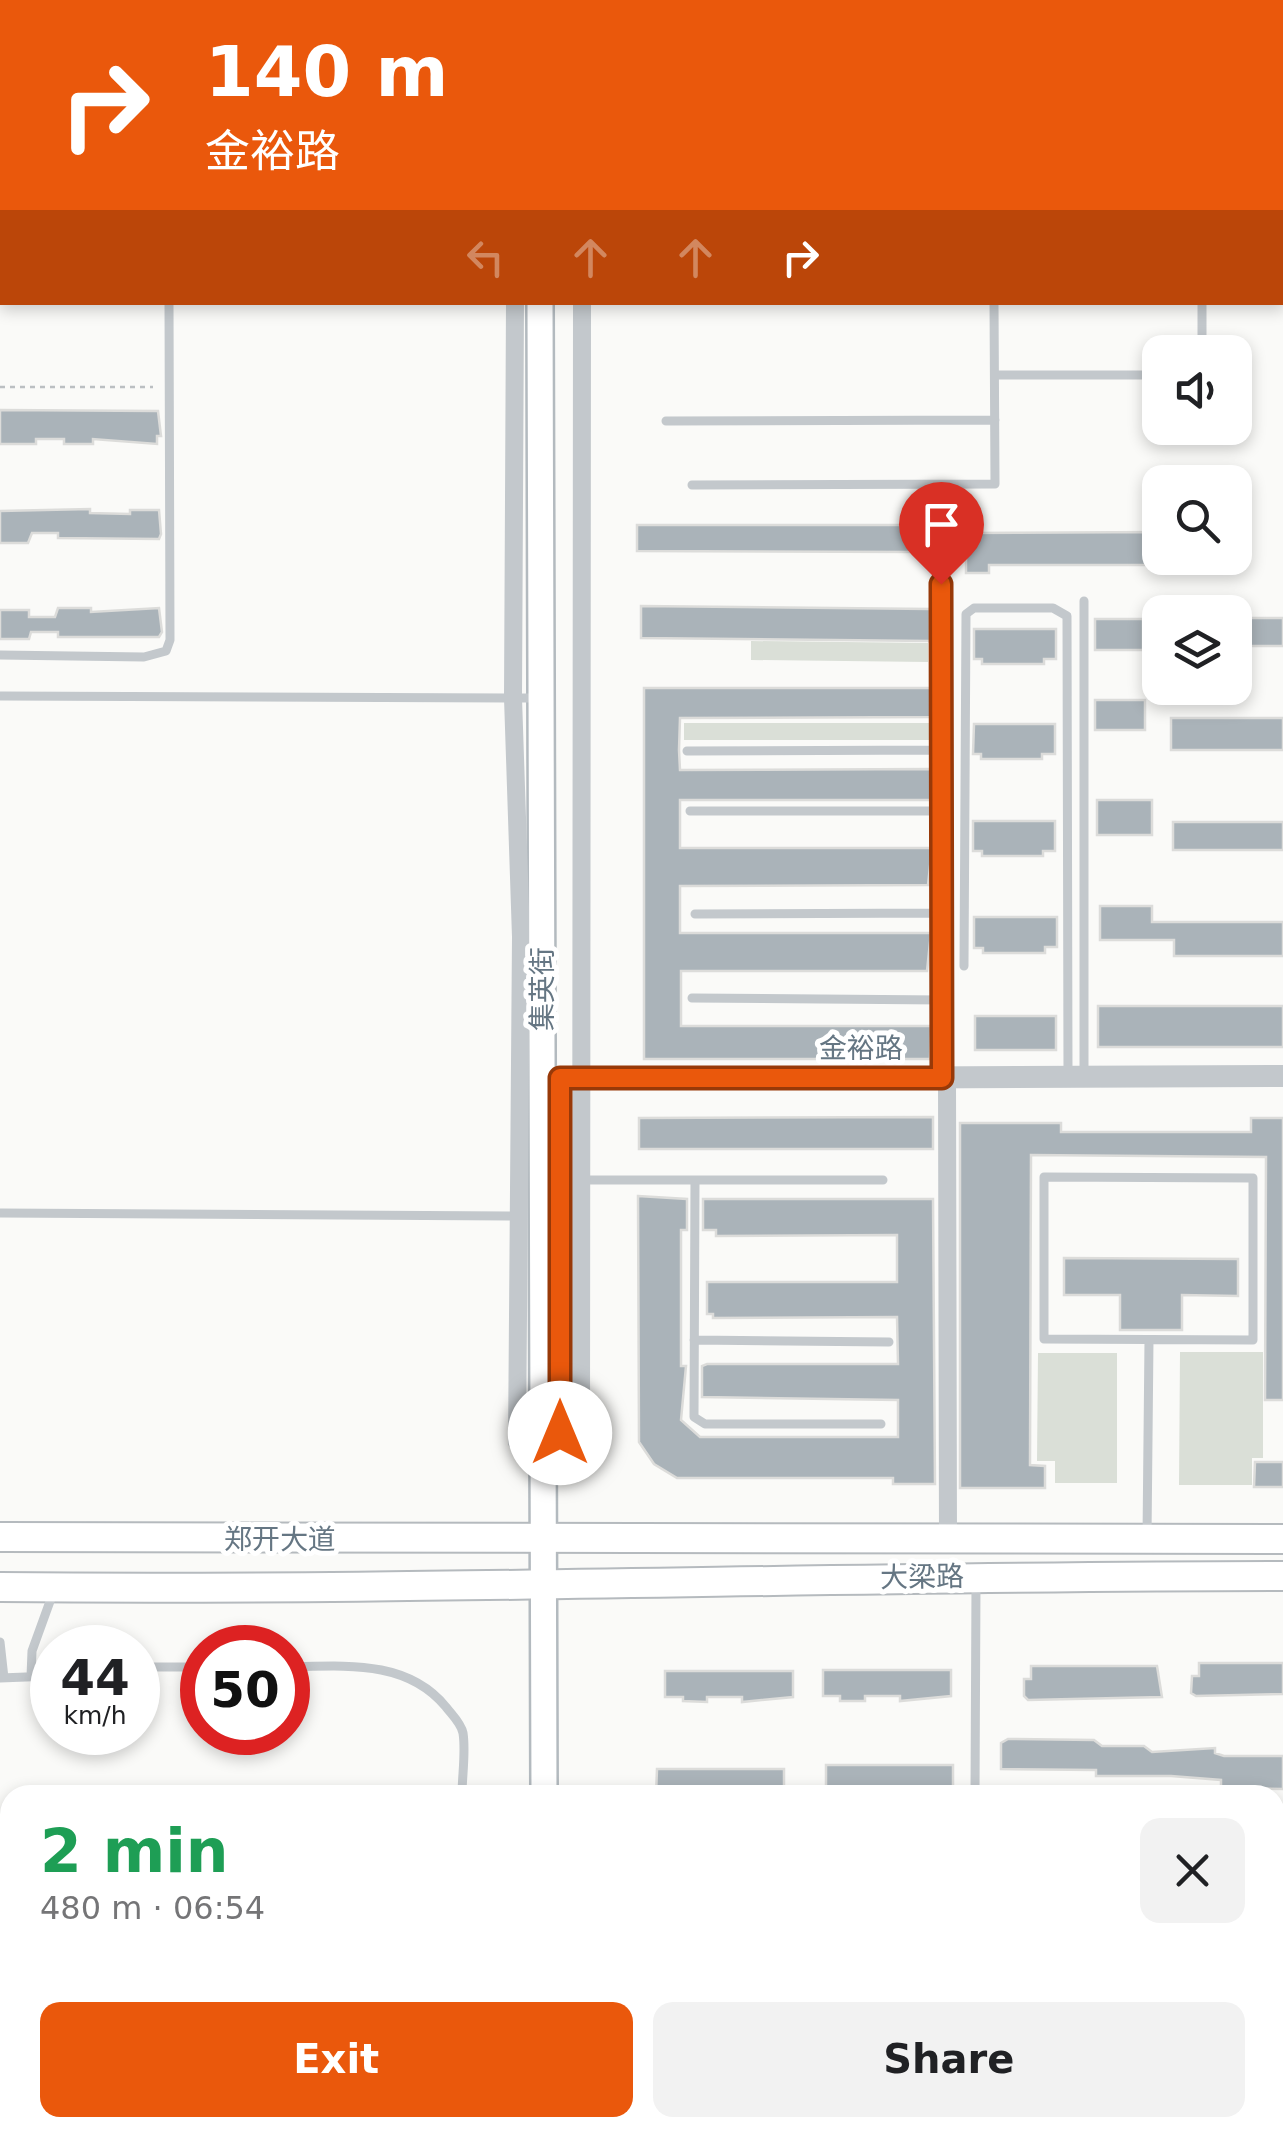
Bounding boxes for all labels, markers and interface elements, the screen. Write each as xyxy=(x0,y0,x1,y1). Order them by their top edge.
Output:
text: 140 m xyxy=(205,31,448,113)
icon: right xyxy=(40,40,170,170)
text: 金裕路 xyxy=(205,125,340,178)
icon: left xyxy=(458,230,513,285)
icon: ahead xyxy=(563,230,618,285)
icon: ahead xyxy=(668,230,723,285)
icon: right xyxy=(773,230,828,285)
map controls xyxy=(1142,335,1252,705)
button: sound xyxy=(1142,335,1252,445)
button: search xyxy=(1142,465,1252,575)
pin xyxy=(899,482,984,585)
icon: arrive xyxy=(914,497,969,552)
button: layers xyxy=(1142,595,1252,705)
street label: 集英街 xyxy=(526,947,559,1031)
street label: 金裕路 xyxy=(819,1032,903,1065)
position arrow xyxy=(508,1381,612,1485)
street label: 郑开大道 xyxy=(224,1523,336,1556)
street label: 大梁路 xyxy=(880,1560,964,1594)
speed limit sign: 50 xyxy=(180,1625,310,1755)
text: 44 xyxy=(60,1649,130,1707)
text: km/h xyxy=(63,1701,127,1730)
text: 2 min xyxy=(40,1816,228,1886)
button: close xyxy=(1140,1818,1245,1923)
text: 480 m · 06:54 xyxy=(40,1889,265,1927)
button: Exit xyxy=(40,2002,633,2117)
button: Share xyxy=(653,2002,1245,2117)

